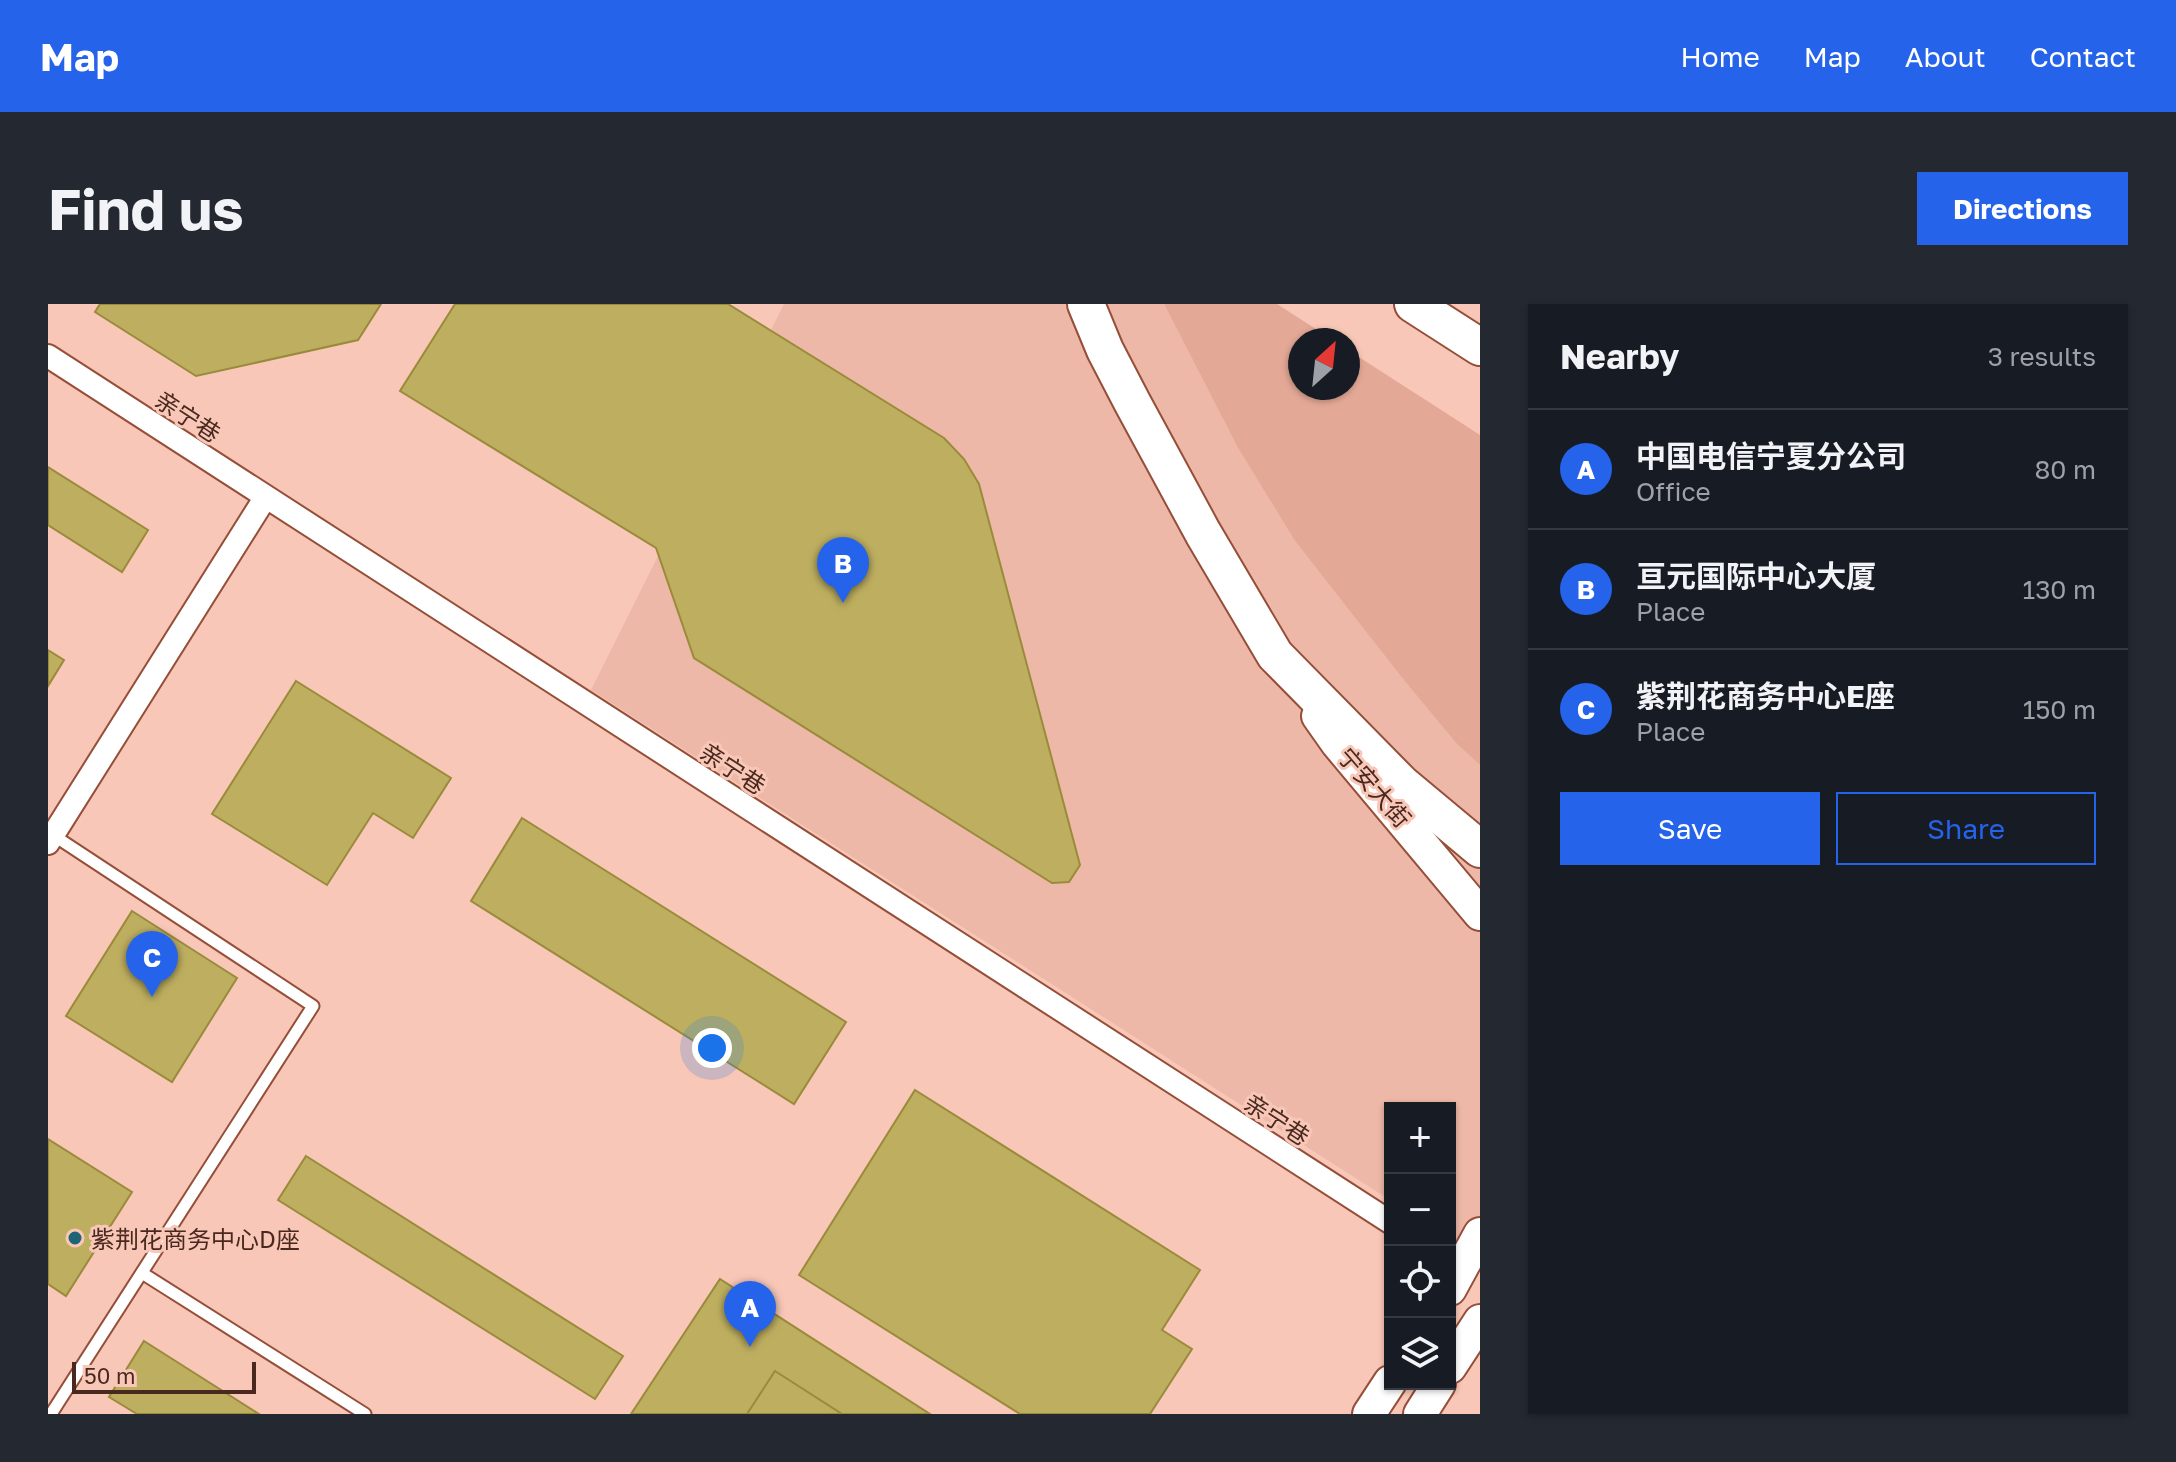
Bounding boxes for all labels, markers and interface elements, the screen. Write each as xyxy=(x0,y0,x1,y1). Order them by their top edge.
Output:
text: Map xyxy=(40,34,119,79)
text: Home xyxy=(1681,40,1760,73)
text: Map xyxy=(1804,40,1861,73)
text: About xyxy=(1905,40,1986,73)
text: Contact xyxy=(2030,40,2136,73)
button: Directions xyxy=(1917,172,2128,245)
text: Find us xyxy=(48,175,244,242)
north arrow xyxy=(1288,328,1360,400)
text: Nearby xyxy=(1560,336,1680,376)
text: 3 results xyxy=(1988,341,2096,372)
street label: 亲宁巷 xyxy=(150,384,226,448)
text: 中国电信宁夏分公司 xyxy=(1636,438,1906,474)
text: A xyxy=(1577,454,1595,485)
text: 80 m xyxy=(2035,454,2096,485)
text: Office xyxy=(1636,476,1711,507)
pin: B xyxy=(817,537,869,603)
text: 亘元国际中心大厦 xyxy=(1636,558,1876,594)
text: B xyxy=(1577,574,1595,605)
text: 130 m xyxy=(2023,574,2096,605)
text: Place xyxy=(1636,596,1705,627)
text: 紫荆花商务中心E座 xyxy=(1636,678,1895,714)
text: C xyxy=(1577,694,1595,725)
text: 150 m xyxy=(2023,694,2096,725)
text: Place xyxy=(1636,716,1705,747)
street label: 亲宁巷 xyxy=(695,736,771,800)
street label: 宁安大街 xyxy=(1333,741,1417,833)
button: Save xyxy=(1560,792,1820,865)
button: Share xyxy=(1836,792,2096,865)
pin: C xyxy=(126,931,178,997)
your location xyxy=(692,1028,732,1068)
street label: 亲宁巷 xyxy=(1239,1087,1315,1151)
map controls xyxy=(1384,1102,1456,1390)
button: + xyxy=(1384,1102,1456,1174)
button: − xyxy=(1384,1174,1456,1246)
place label: 紫荆花商务中心D座 xyxy=(91,1224,300,1253)
marker: 紫荆花商务中心D座 xyxy=(66,1229,84,1247)
button: locate xyxy=(1384,1246,1456,1318)
pin: A xyxy=(724,1281,776,1347)
button: layers xyxy=(1384,1318,1456,1390)
scale bar xyxy=(72,1358,256,1394)
text: 50 m xyxy=(84,1362,135,1389)

